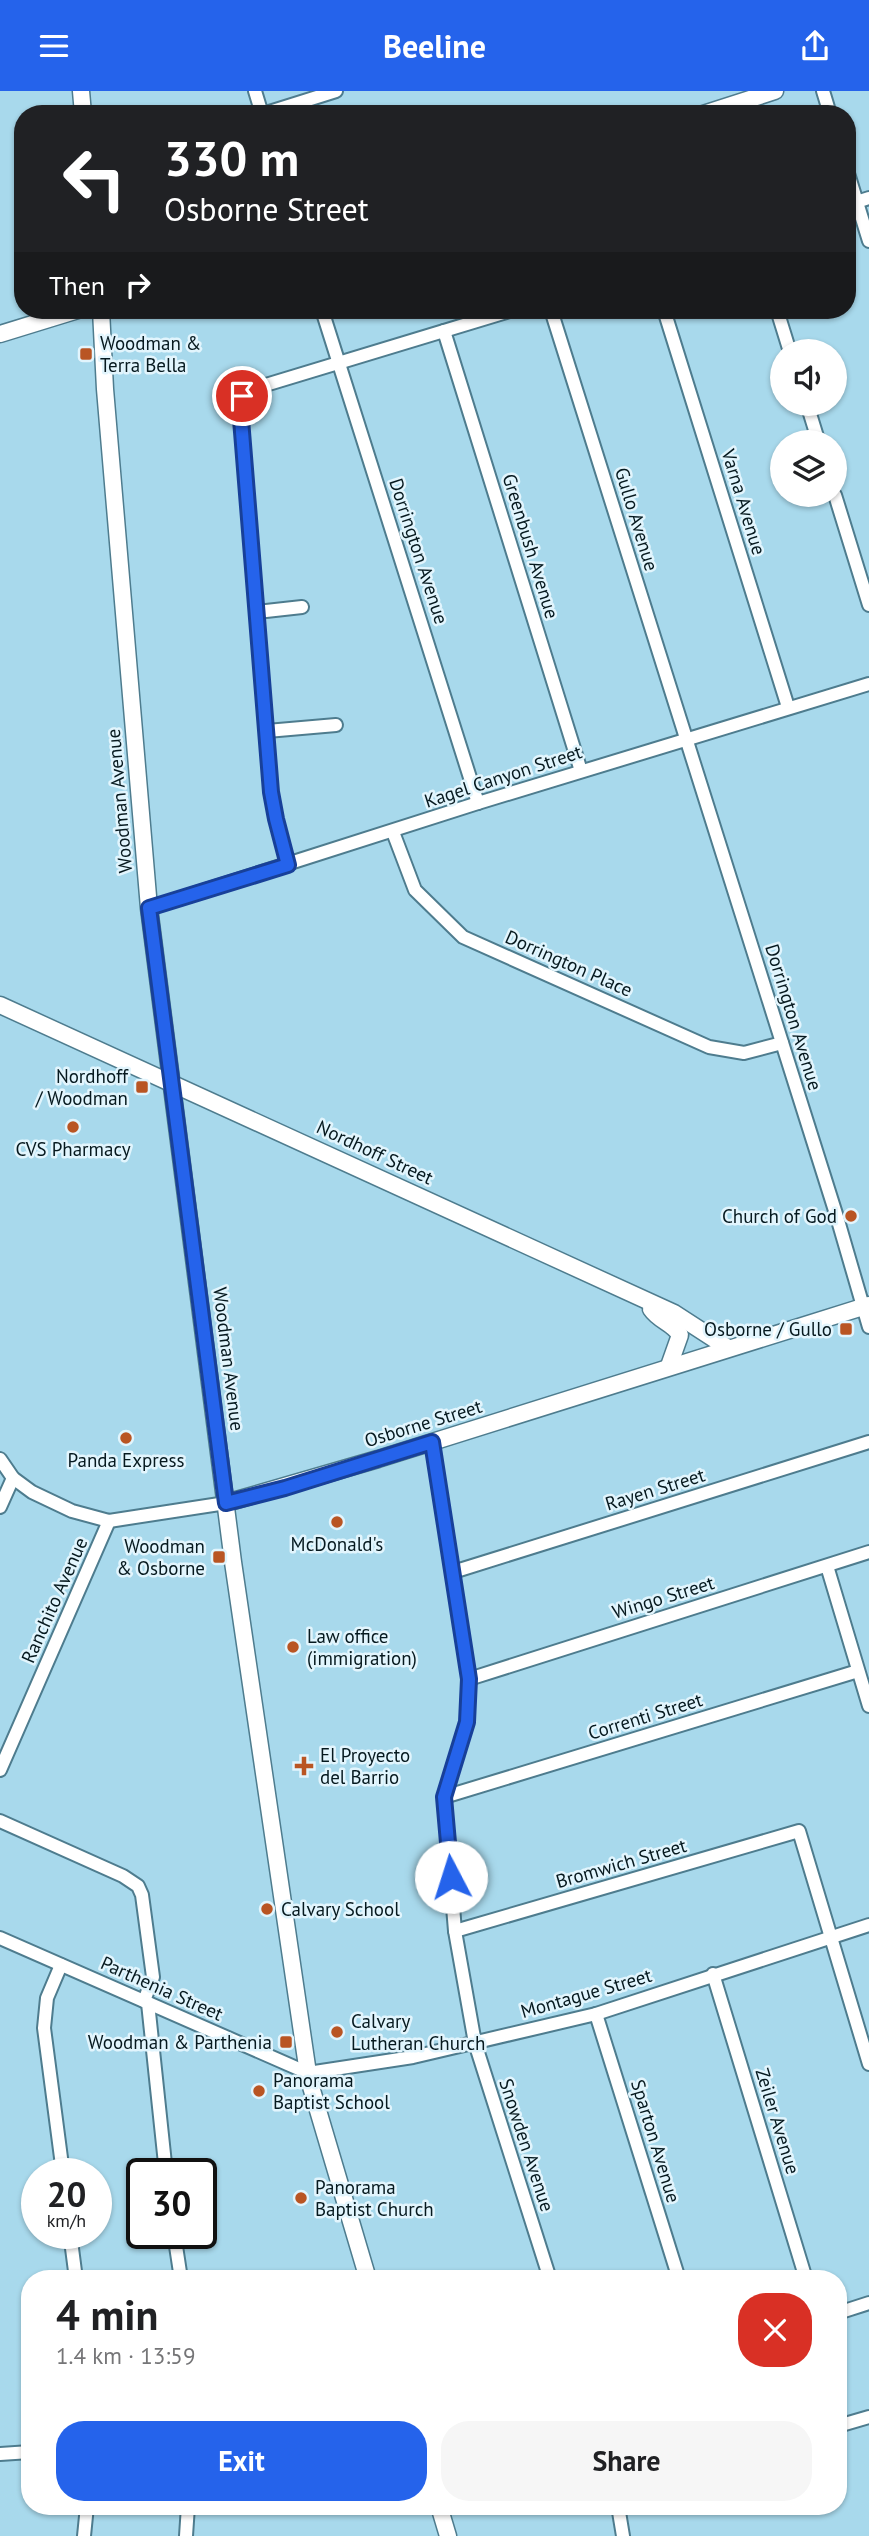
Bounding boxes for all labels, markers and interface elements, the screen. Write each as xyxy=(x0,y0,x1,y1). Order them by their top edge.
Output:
text: Beeline xyxy=(383,25,486,67)
icon: menu xyxy=(35,27,73,65)
icon: share xyxy=(796,27,834,65)
text: 330 m xyxy=(164,126,299,190)
icon: left xyxy=(49,133,140,224)
text: Osborne Street xyxy=(164,188,369,230)
icon: right xyxy=(119,266,157,304)
text: Then xyxy=(49,269,105,302)
place label: Woodman & Terra Bella xyxy=(100,331,201,377)
map controls xyxy=(770,339,847,507)
button: sound xyxy=(770,339,847,416)
marker: Woodman & Terra Bella xyxy=(78,346,94,362)
pin xyxy=(212,366,272,426)
icon: arrive xyxy=(223,377,261,415)
button: layers xyxy=(770,430,847,507)
street label: Varna Avenue xyxy=(716,445,771,558)
street label: Gullo Avenue xyxy=(610,464,664,574)
street label: Greenbush Avenue xyxy=(498,471,564,621)
street label: Dorrington Avenue xyxy=(384,475,454,627)
street label: Woodman Avenue xyxy=(101,728,137,874)
street label: Kagel Canyon Street xyxy=(421,739,585,813)
street label: Dorrington Place xyxy=(502,924,636,1002)
street label: Dorrington Avenue xyxy=(760,941,828,1093)
place label: Nordhoff / Woodman xyxy=(35,1064,129,1110)
marker: Nordhoff / Woodman xyxy=(134,1079,150,1095)
street label: Nordhoff Street xyxy=(313,1115,438,1190)
marker: CVS Pharmacy xyxy=(65,1119,81,1135)
place label: CVS Pharmacy xyxy=(15,1137,131,1161)
place label: Church of God xyxy=(722,1204,837,1228)
marker: Church of God xyxy=(843,1208,859,1224)
street label: Woodman Avenue xyxy=(208,1286,250,1432)
place label: Osborne / Gullo xyxy=(704,1317,832,1341)
marker: Osborne / Gullo xyxy=(838,1321,854,1337)
street label: Osborne Street xyxy=(361,1394,485,1452)
marker: Panda Express xyxy=(118,1430,134,1446)
place label: Panda Express xyxy=(68,1448,184,1472)
street label: Rayen Street xyxy=(602,1462,708,1516)
marker: McDonald's xyxy=(329,1514,345,1530)
place label: McDonald's xyxy=(291,1532,383,1556)
street label: Ranchito Avenue xyxy=(16,1533,92,1667)
place label: Woodman & Osborne xyxy=(117,1534,205,1580)
marker: Woodman & Osborne xyxy=(211,1549,227,1565)
street label: Wingo Street xyxy=(609,1570,717,1624)
place label: Law office (immigration) xyxy=(307,1624,417,1670)
marker: Law office (immigration) xyxy=(285,1639,301,1655)
street label: Correnti Street xyxy=(585,1687,706,1745)
place label: El Proyecto del Barrio xyxy=(320,1743,410,1789)
marker: El Proyecto del Barrio xyxy=(294,1756,314,1776)
street label: Bromwich Street xyxy=(553,1833,690,1893)
position arrow xyxy=(414,1840,488,1914)
place label: Calvary School xyxy=(281,1897,400,1921)
marker: Calvary School xyxy=(259,1901,275,1917)
street label: Parthenia Street xyxy=(97,1950,227,2026)
street label: Montague Street xyxy=(518,1963,655,2023)
place label: Calvary Lutheran Church xyxy=(351,2009,485,2055)
marker: Calvary Lutheran Church xyxy=(329,2024,345,2040)
place label: Woodman & Parthenia xyxy=(88,2030,272,2054)
marker: Woodman & Parthenia xyxy=(278,2034,294,2050)
street label: Zeiler Avenue xyxy=(751,2065,805,2177)
place label: Panorama Baptist School xyxy=(273,2068,390,2114)
street label: Snowden Avenue xyxy=(494,2075,560,2215)
street label: Sparton Avenue xyxy=(626,2077,686,2205)
marker: Panorama Baptist School xyxy=(251,2083,267,2099)
speed limit sign: 30 xyxy=(126,2158,217,2249)
text: 20 xyxy=(47,2171,86,2217)
place label: Panorama Baptist Church xyxy=(315,2175,434,2221)
marker: Panorama Baptist Church xyxy=(293,2190,309,2206)
text: km/h xyxy=(47,2209,86,2232)
text: 4 min xyxy=(56,2287,158,2342)
button: close xyxy=(738,2293,812,2367)
text: 1.4 km · 13:59 xyxy=(56,2341,195,2370)
button: Exit xyxy=(56,2421,427,2501)
button: Share xyxy=(441,2421,812,2501)

